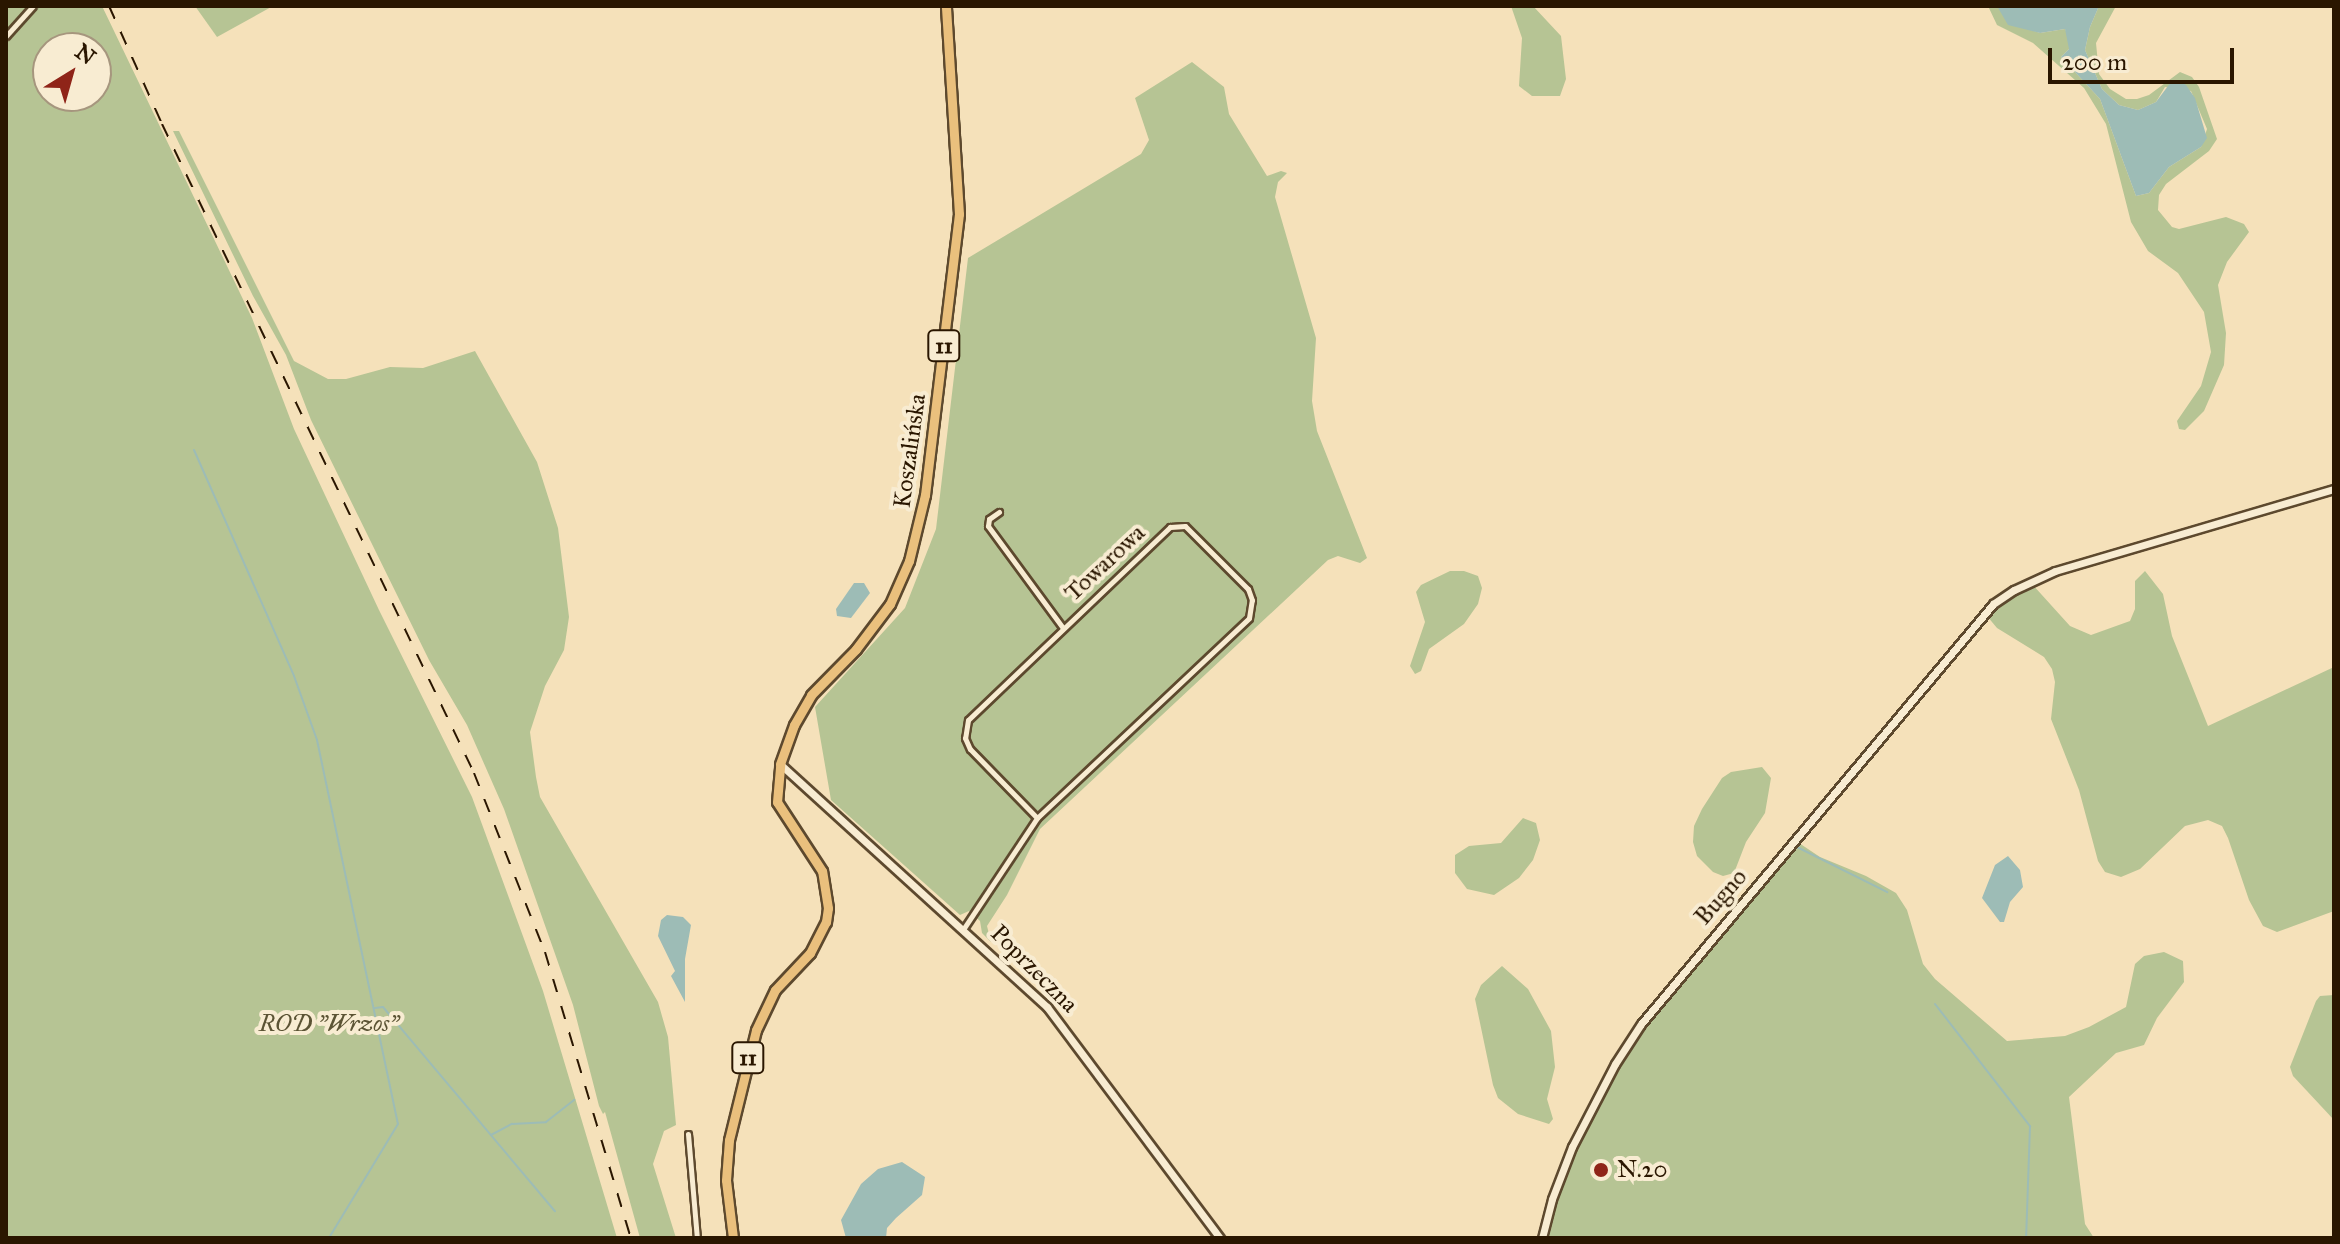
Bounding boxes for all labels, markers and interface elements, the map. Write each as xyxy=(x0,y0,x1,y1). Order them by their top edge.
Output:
north arrow xyxy=(32,32,112,112)
scale bar xyxy=(2052,32,2238,82)
text: N xyxy=(70,38,101,70)
text: 200 m xyxy=(2062,47,2127,77)
road number: 11 xyxy=(926,328,962,364)
street label: Koszalińska xyxy=(888,392,932,510)
street label: Towarowa xyxy=(1059,519,1151,607)
street label: Bugno xyxy=(1689,863,1753,931)
street label: Poprzeczna xyxy=(984,919,1084,1019)
park label: ROD "Wrzos" xyxy=(259,1010,399,1038)
road number: 11 xyxy=(730,1040,766,1076)
place label: N.20 xyxy=(1617,1156,1668,1184)
marker: N.20 xyxy=(1592,1161,1610,1179)

